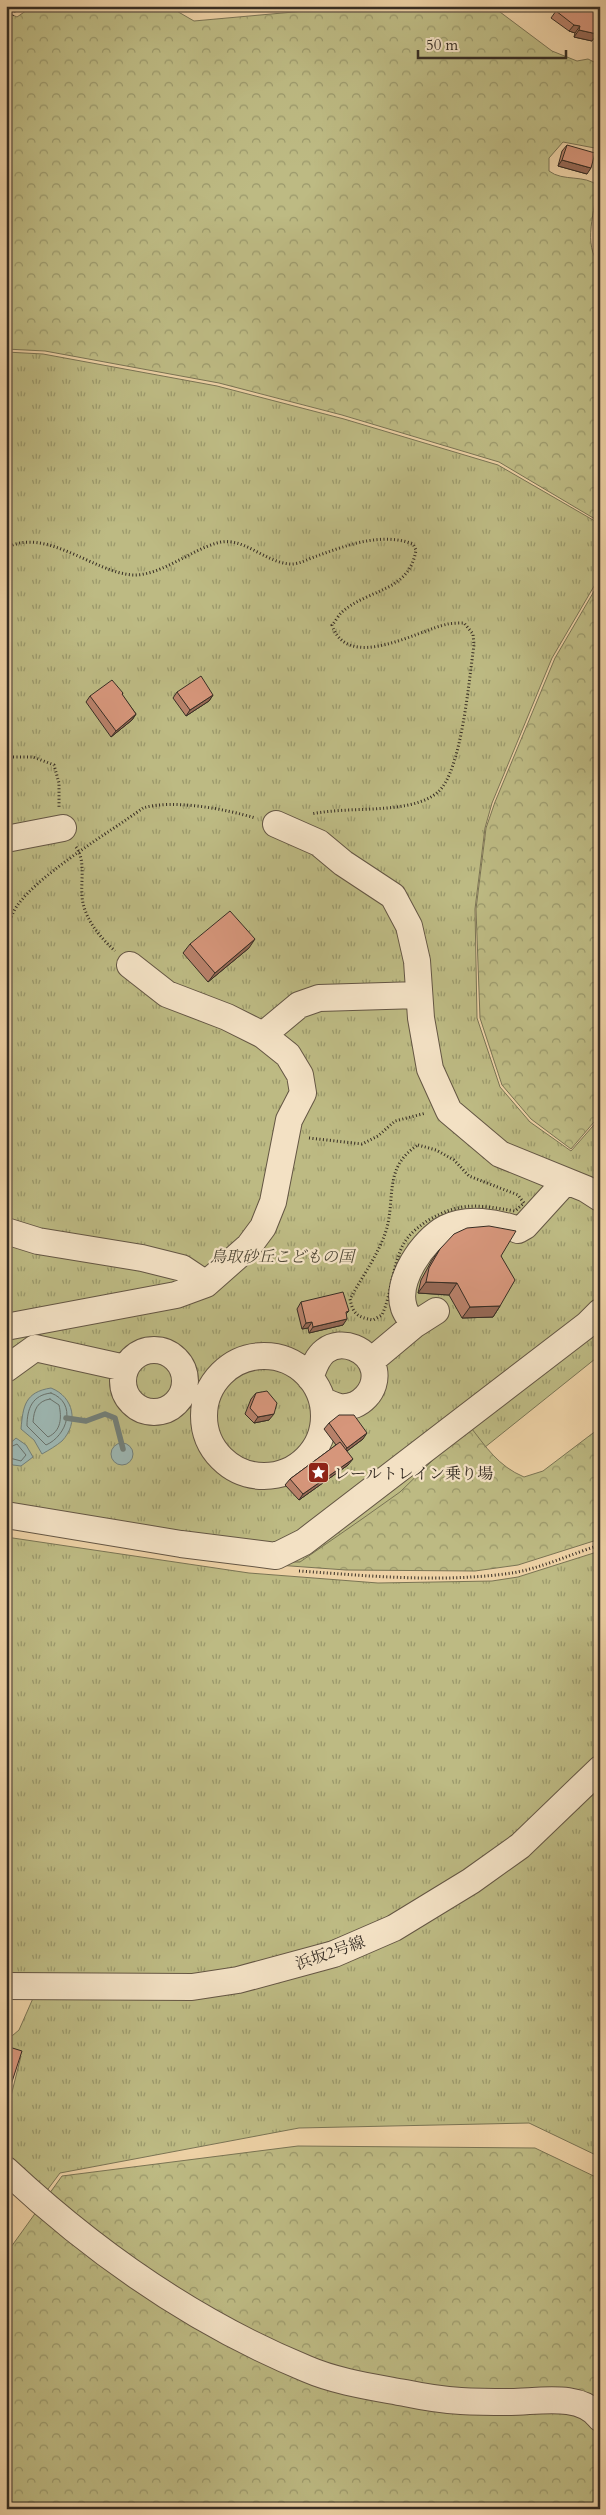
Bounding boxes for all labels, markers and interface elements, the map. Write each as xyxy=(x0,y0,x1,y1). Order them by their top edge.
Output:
scale bar xyxy=(418,28,566,60)
text: 50 m xyxy=(426,35,458,55)
park label: 鳥取砂丘こどもの国 xyxy=(210,1246,357,1268)
place icon: レールトレイン乗り場 xyxy=(306,1461,330,1485)
place label: レールトレイン乗り場 xyxy=(334,1463,493,1485)
street label: 浜坂2号線 xyxy=(293,1931,368,1975)

